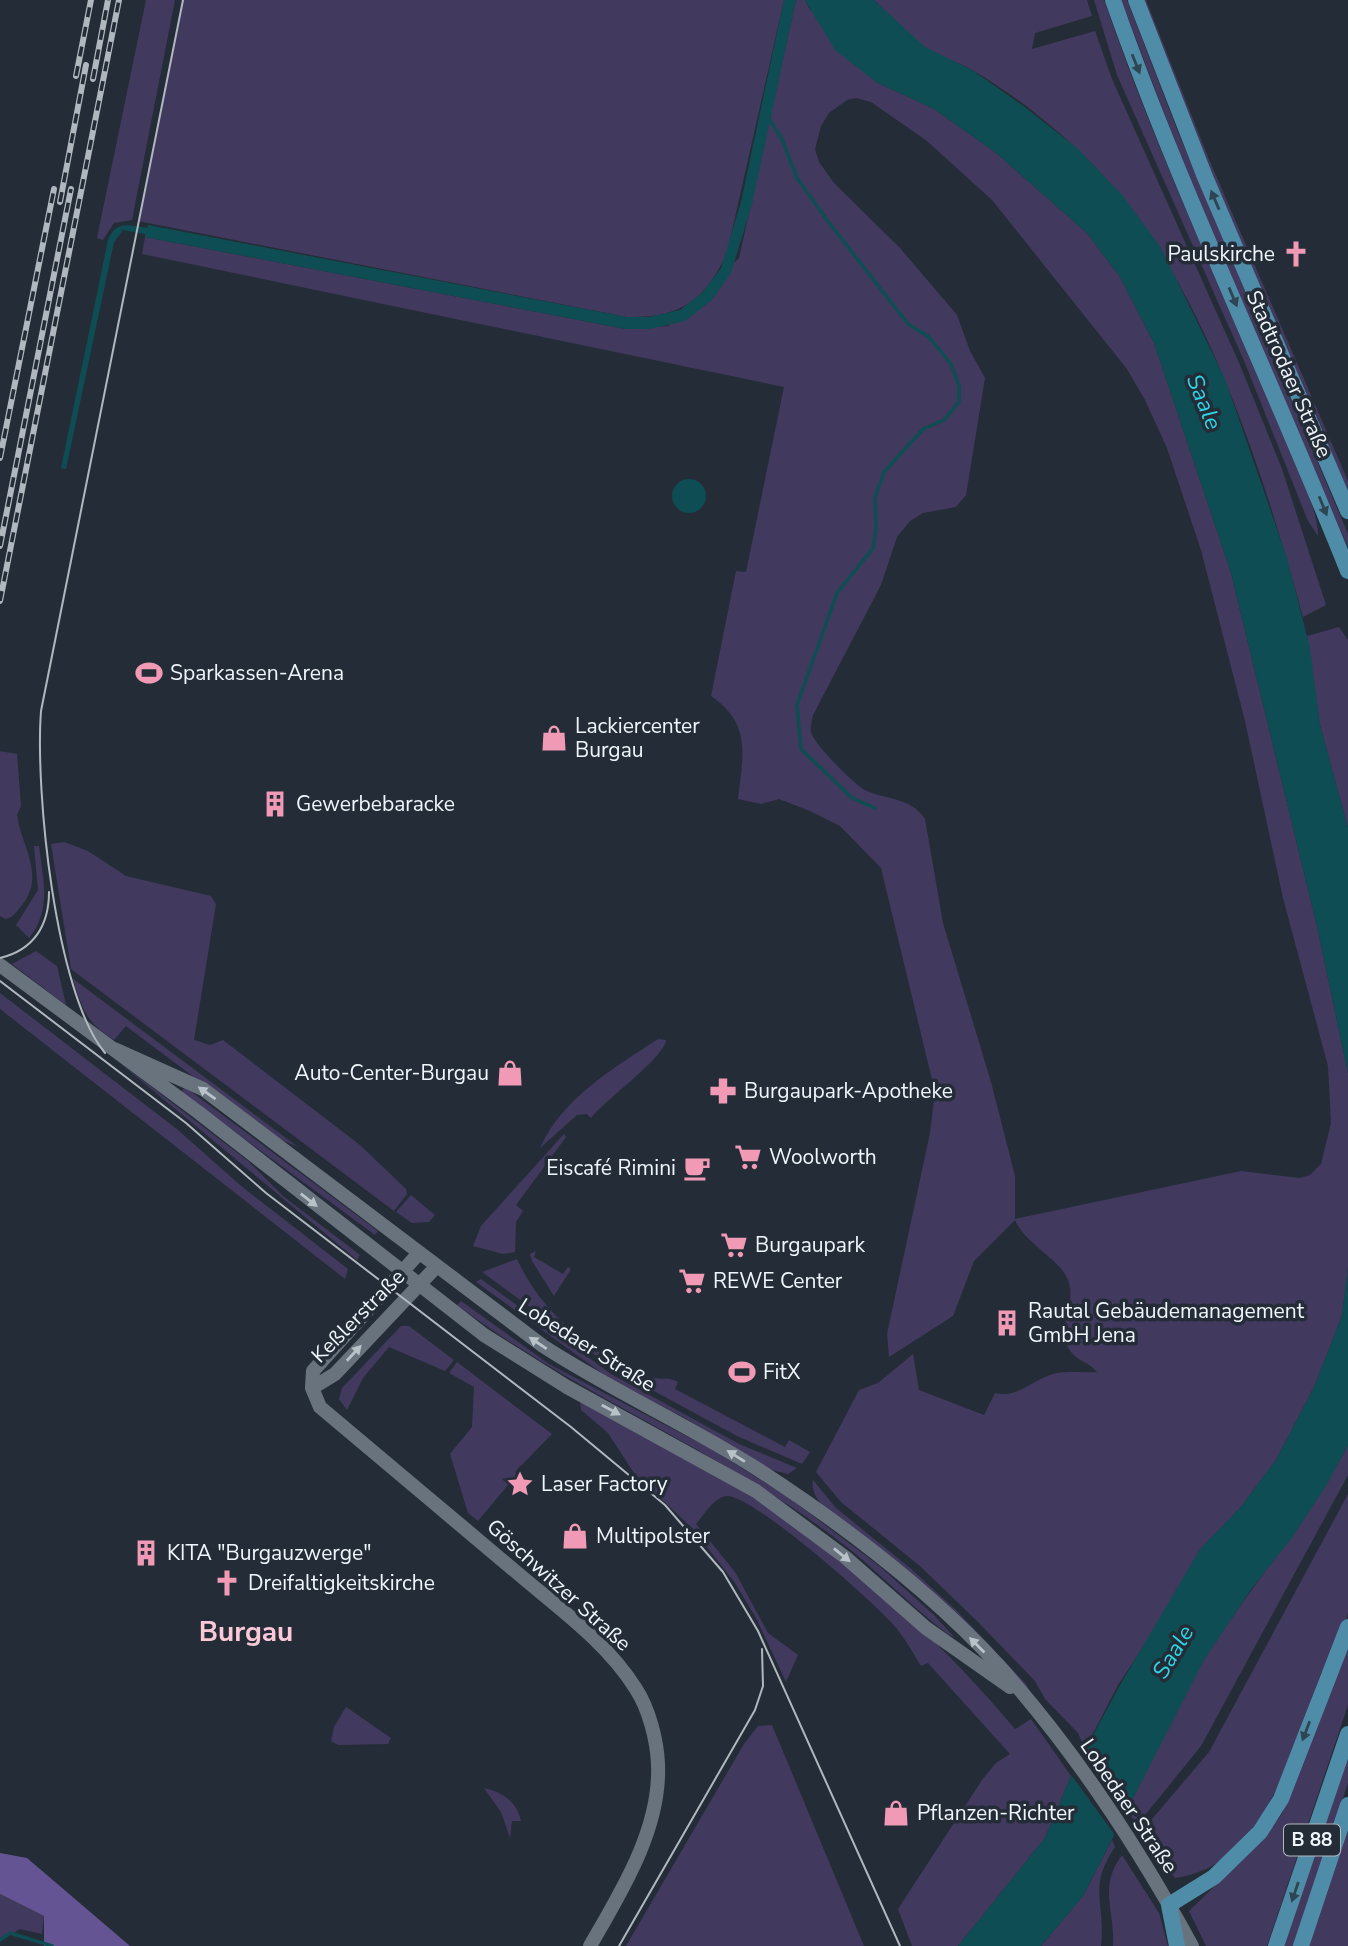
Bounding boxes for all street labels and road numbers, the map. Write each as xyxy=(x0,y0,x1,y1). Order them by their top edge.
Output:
street label: Stadtrodaer Straße xyxy=(1240,286,1338,462)
street label: Keßlerstraße xyxy=(305,1263,411,1369)
street label: Lobedaer Straße xyxy=(513,1292,661,1398)
street label: Göschwitzer Straße xyxy=(481,1513,637,1657)
street label: Lobedaer Straße xyxy=(1074,1733,1184,1879)
road number: B 88 xyxy=(1284,1824,1340,1856)

